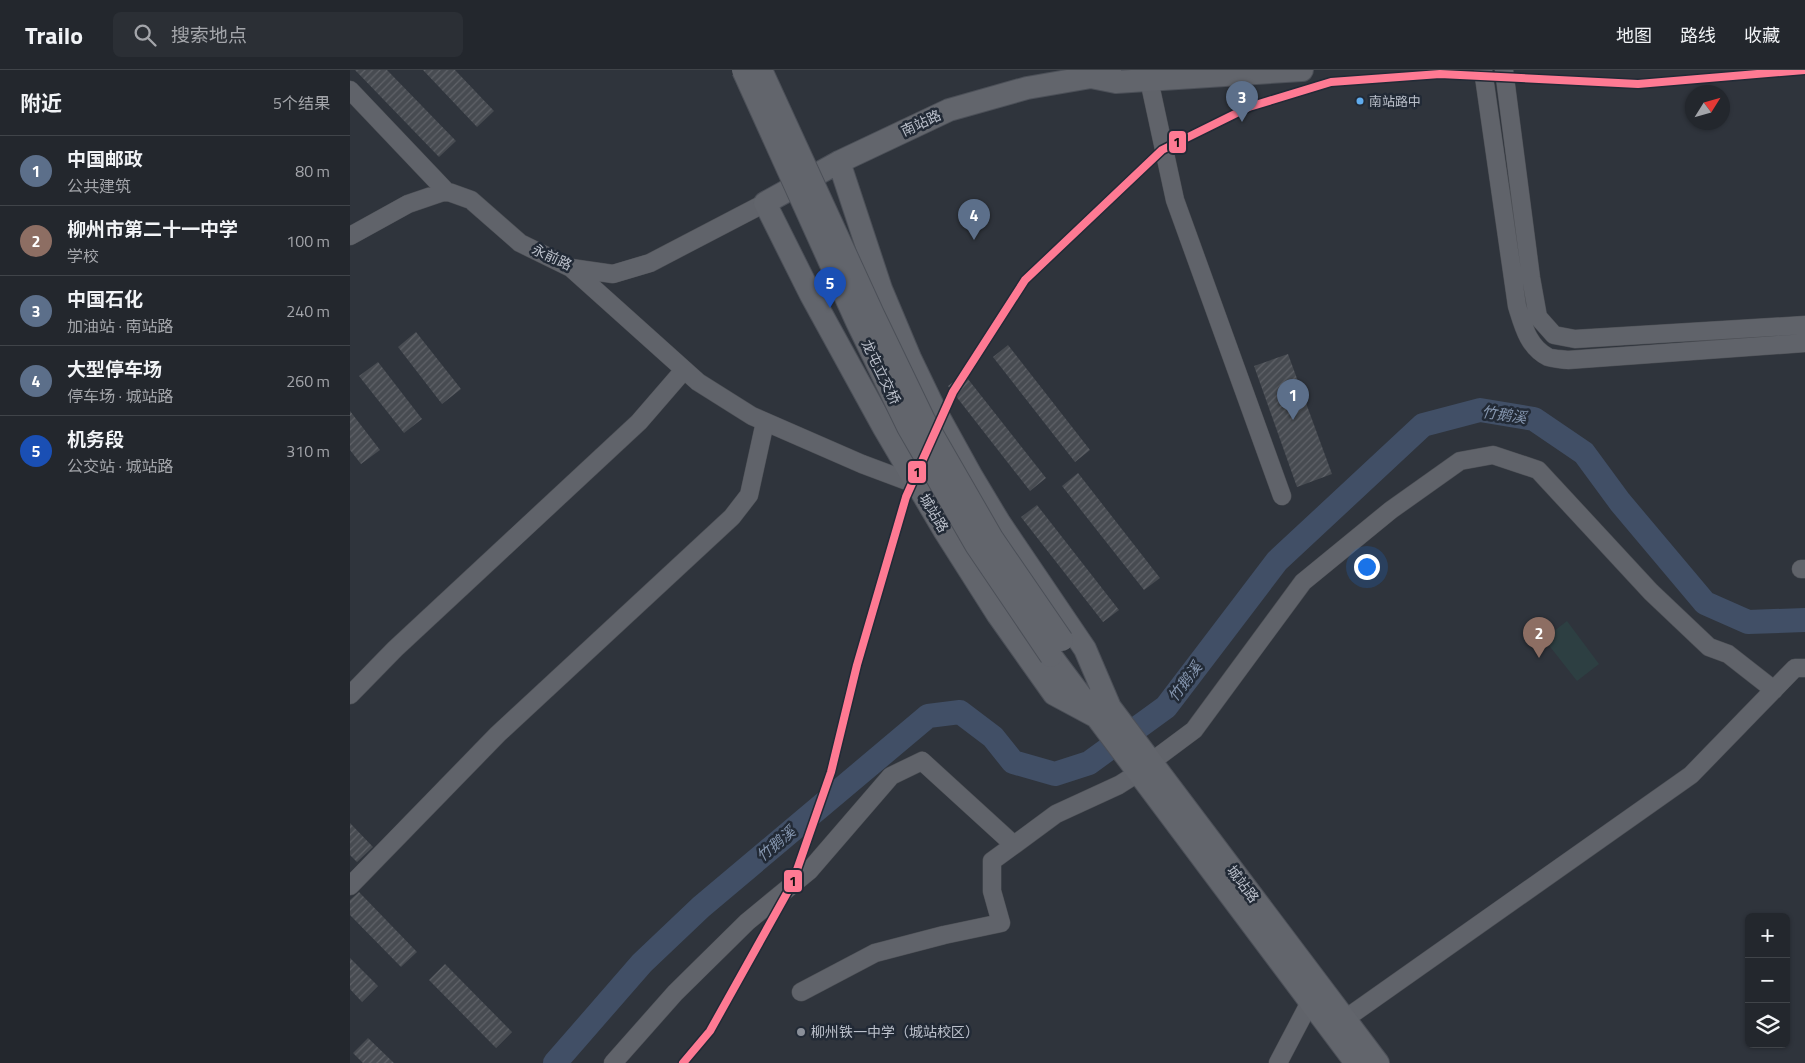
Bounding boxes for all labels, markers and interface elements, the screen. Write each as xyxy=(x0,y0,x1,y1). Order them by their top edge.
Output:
search box xyxy=(113,12,463,57)
text: Trailo xyxy=(25,17,83,53)
text: 搜索地点 xyxy=(171,20,247,49)
icon: search xyxy=(131,21,159,49)
text: 地图 xyxy=(1616,22,1652,49)
text: 路线 xyxy=(1680,22,1716,49)
text: 收藏 xyxy=(1744,22,1780,49)
pin: 3 xyxy=(1226,81,1258,122)
north arrow xyxy=(1685,85,1730,130)
text: 附近 xyxy=(20,87,62,119)
text: 5个结果 xyxy=(273,91,330,115)
place label: 南站路中 xyxy=(1369,91,1421,111)
marker: 南站路中 xyxy=(1355,96,1365,106)
street label: 南站路 xyxy=(897,104,944,141)
line badge: 1 xyxy=(1168,130,1187,154)
text: 1 xyxy=(1173,131,1181,152)
text: 中国邮政 xyxy=(67,144,143,173)
text: 1 xyxy=(32,159,40,183)
text: 80 m xyxy=(295,159,330,183)
text: 公共建筑 xyxy=(67,174,131,198)
pin: 4 xyxy=(958,199,990,240)
text: 柳州市第二十一中学 xyxy=(67,214,238,243)
text: 2 xyxy=(32,229,40,253)
text: 100 m xyxy=(286,229,330,253)
street label: 永前路 xyxy=(529,238,576,275)
text: 学校 xyxy=(67,244,99,268)
pin: 5 xyxy=(814,267,846,308)
text: 中国石化 xyxy=(67,284,143,313)
text: 3 xyxy=(32,299,40,323)
text: 240 m xyxy=(286,299,330,323)
text: 加油站 · 南站路 xyxy=(67,314,174,338)
street label: 龙屯立交桥 xyxy=(857,336,906,408)
text: 大型停车场 xyxy=(67,354,162,383)
text: 4 xyxy=(32,369,40,393)
text: 260 m xyxy=(286,369,330,393)
pin: 1 xyxy=(1277,379,1309,420)
text: 停车场 · 城站路 xyxy=(67,384,174,408)
water label: 竹鹅溪 xyxy=(1480,400,1530,429)
text: 机务段 xyxy=(67,424,124,453)
text: 5 xyxy=(32,439,40,463)
text: 310 m xyxy=(286,439,330,463)
text: 公交站 · 城站路 xyxy=(67,454,174,478)
line badge: 1 xyxy=(907,460,927,484)
text: 1 xyxy=(913,461,921,482)
street label: 城站路 xyxy=(915,489,954,536)
your location xyxy=(1354,554,1380,580)
pin: 2 xyxy=(1523,617,1555,658)
water label: 竹鹅溪 xyxy=(1162,655,1209,707)
water label: 竹鹅溪 xyxy=(751,819,802,867)
street label: 城站路 xyxy=(1222,861,1264,907)
line badge: 1 xyxy=(783,869,803,893)
text: 1 xyxy=(789,870,797,891)
map controls xyxy=(1745,913,1790,1048)
button: + xyxy=(1745,913,1790,958)
button: − xyxy=(1745,958,1790,1003)
button: layers xyxy=(1745,1003,1790,1048)
place label: 柳州铁一中学（城站校区） xyxy=(811,1021,979,1042)
marker: 柳州铁一中学（城站校区） xyxy=(795,1026,807,1038)

